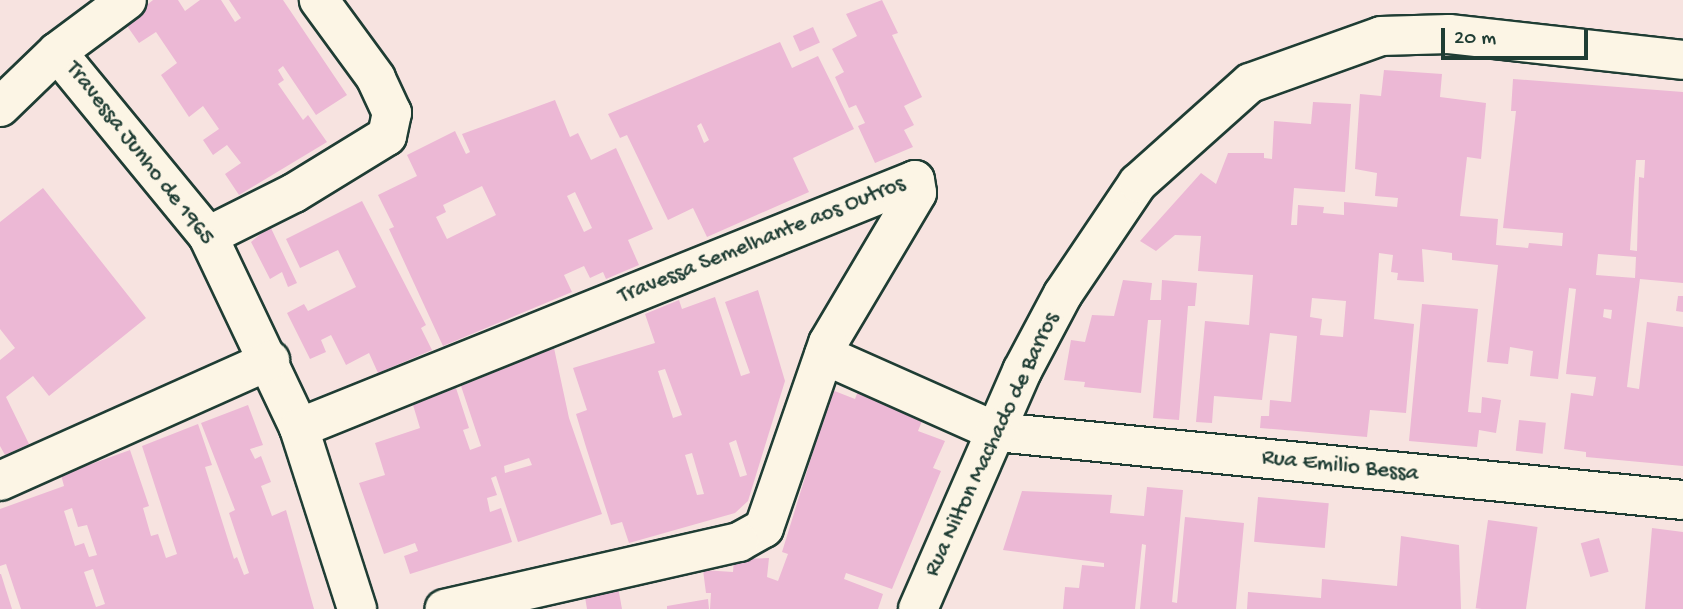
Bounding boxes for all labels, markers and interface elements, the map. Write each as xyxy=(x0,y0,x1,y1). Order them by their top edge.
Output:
scale bar xyxy=(1445,14,1592,58)
text: 20 m xyxy=(1454,27,1496,52)
street label: Travessa Junho de 1965 xyxy=(59,56,219,252)
street label: Travessa Semelhante aos Outros xyxy=(615,171,909,311)
street label: Rua Nilton Machado de Barros xyxy=(920,308,1066,582)
street label: Rua Emilio Bessa xyxy=(1260,445,1420,489)

